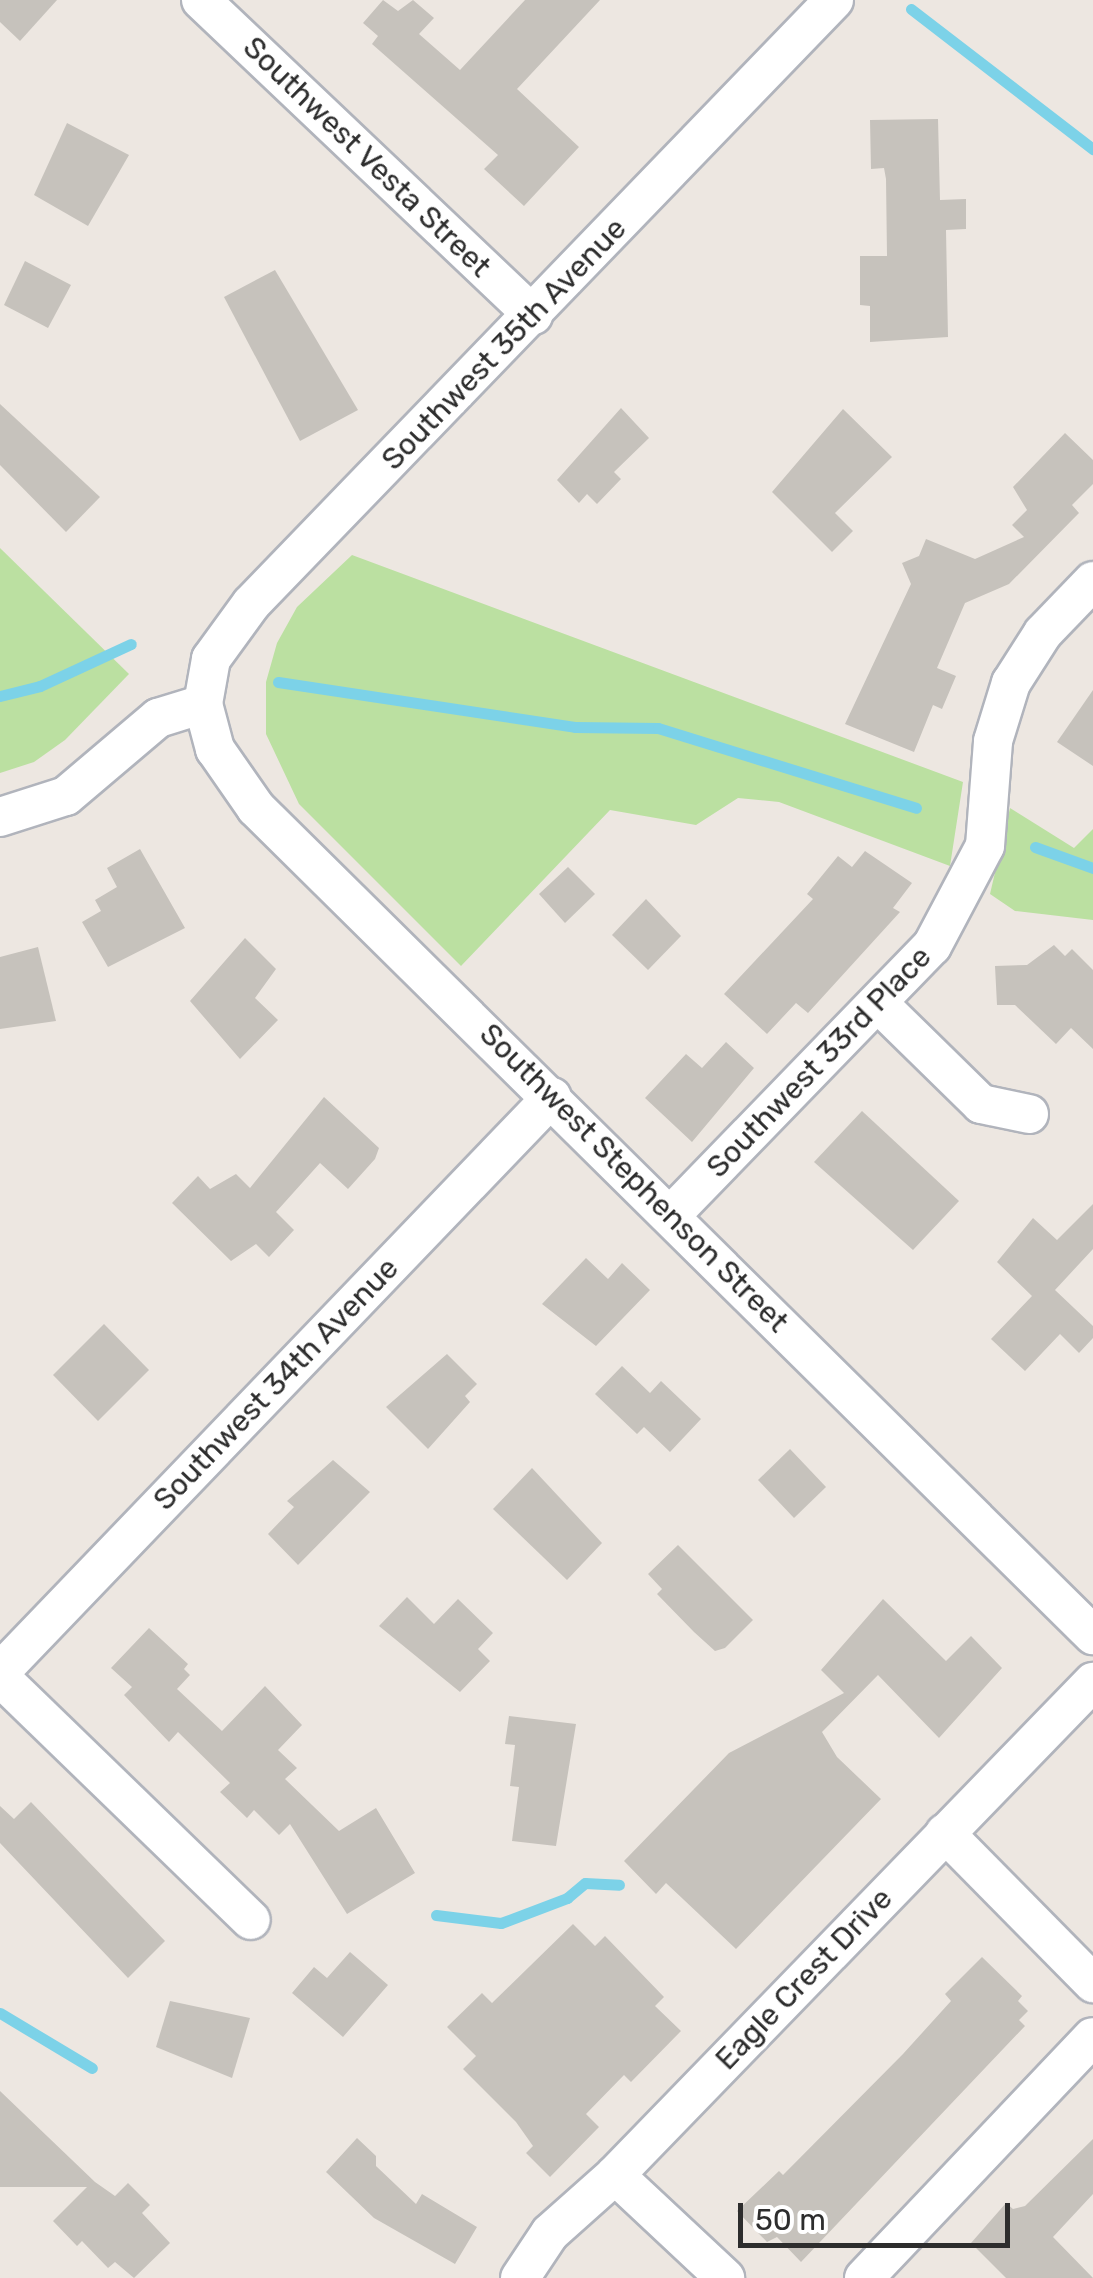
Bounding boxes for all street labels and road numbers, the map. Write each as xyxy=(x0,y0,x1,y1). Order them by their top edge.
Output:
street label: Southwest Vesta Street xyxy=(235,29,499,285)
street label: Southwest 35th Avenue xyxy=(374,210,634,478)
street label: Southwest 33rd Place xyxy=(699,939,939,1185)
street label: Southwest Stephenson Street xyxy=(472,1016,796,1340)
street label: Southwest 34th Avenue xyxy=(146,1250,406,1518)
street label: Eagle Crest Drive xyxy=(708,1881,900,2077)

